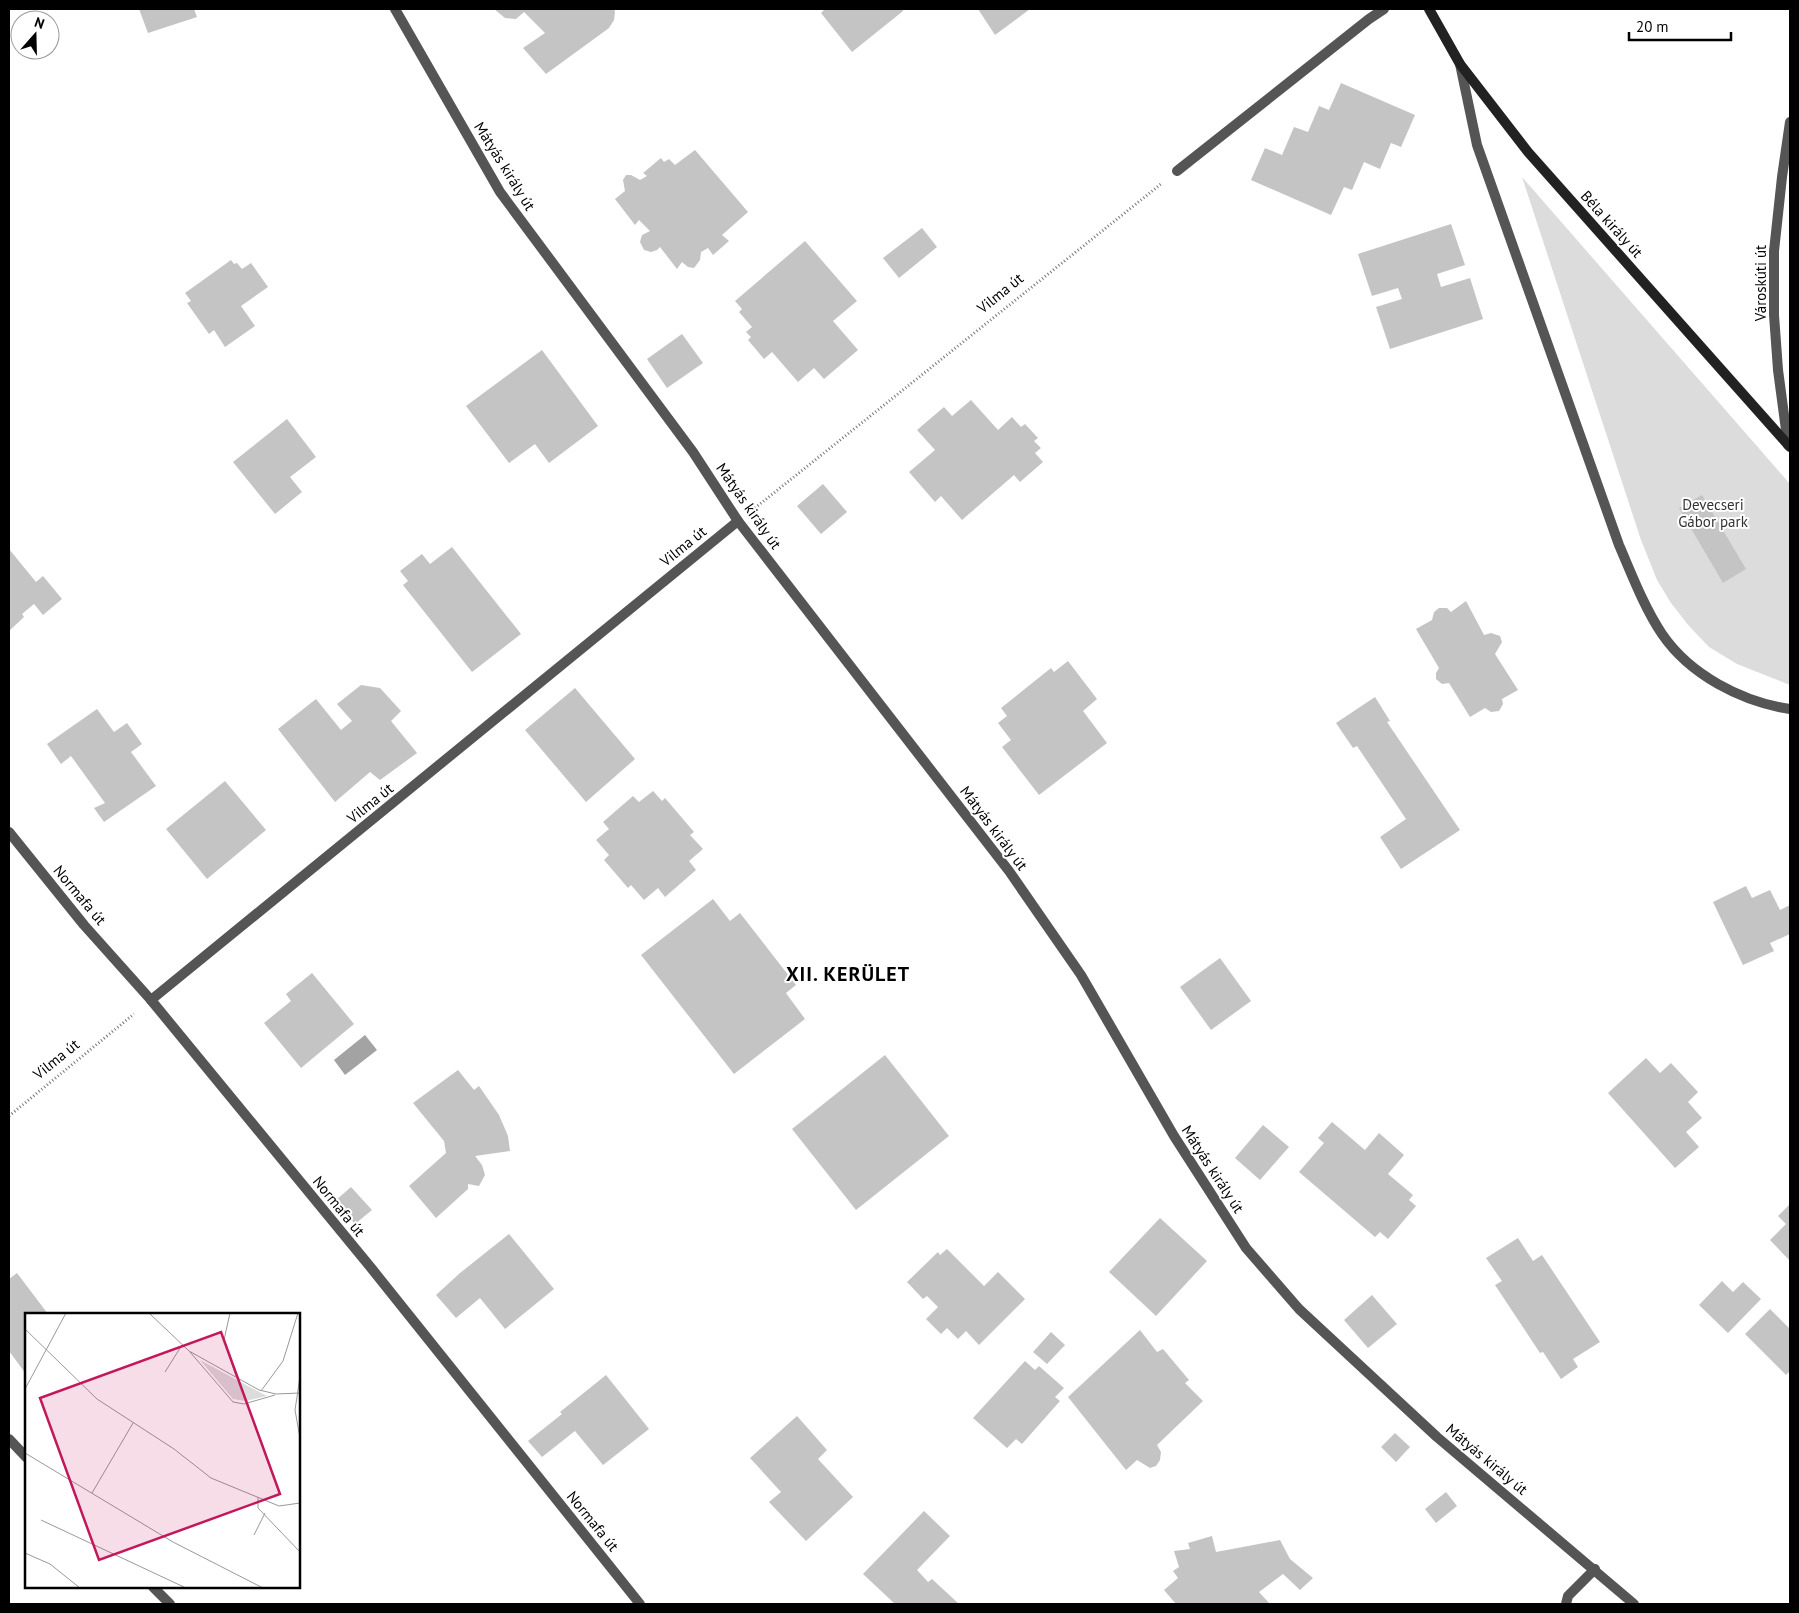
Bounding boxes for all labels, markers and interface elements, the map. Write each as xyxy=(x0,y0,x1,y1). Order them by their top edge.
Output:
north arrow xyxy=(10,10,60,60)
scale bar xyxy=(1629,10,1732,42)
text: N xyxy=(32,13,47,33)
text: 20 m xyxy=(1636,17,1669,36)
street label: Mátyás király út xyxy=(470,118,540,214)
street label: Béla király út xyxy=(1577,186,1647,262)
street label: Városkúti út xyxy=(1751,245,1770,322)
street label: Vilma út xyxy=(972,269,1027,318)
street label: Mátyás király út xyxy=(712,459,786,553)
park label: Devecseri Gábor park xyxy=(1678,495,1749,531)
street label: Vilma út xyxy=(655,522,710,571)
street label: Vilma út xyxy=(342,779,397,828)
street label: Mátyás király út xyxy=(956,782,1032,874)
street label: Normafa út xyxy=(49,861,111,929)
district label: XII. KERÜLET xyxy=(786,961,910,987)
street label: Vilma út xyxy=(28,1035,83,1084)
street label: Mátyás király út xyxy=(1178,1122,1248,1216)
street label: Normafa út xyxy=(309,1172,369,1240)
inset map xyxy=(25,1313,300,1588)
street label: Mátyás király út xyxy=(1442,1419,1532,1499)
street label: Normafa út xyxy=(563,1487,623,1555)

